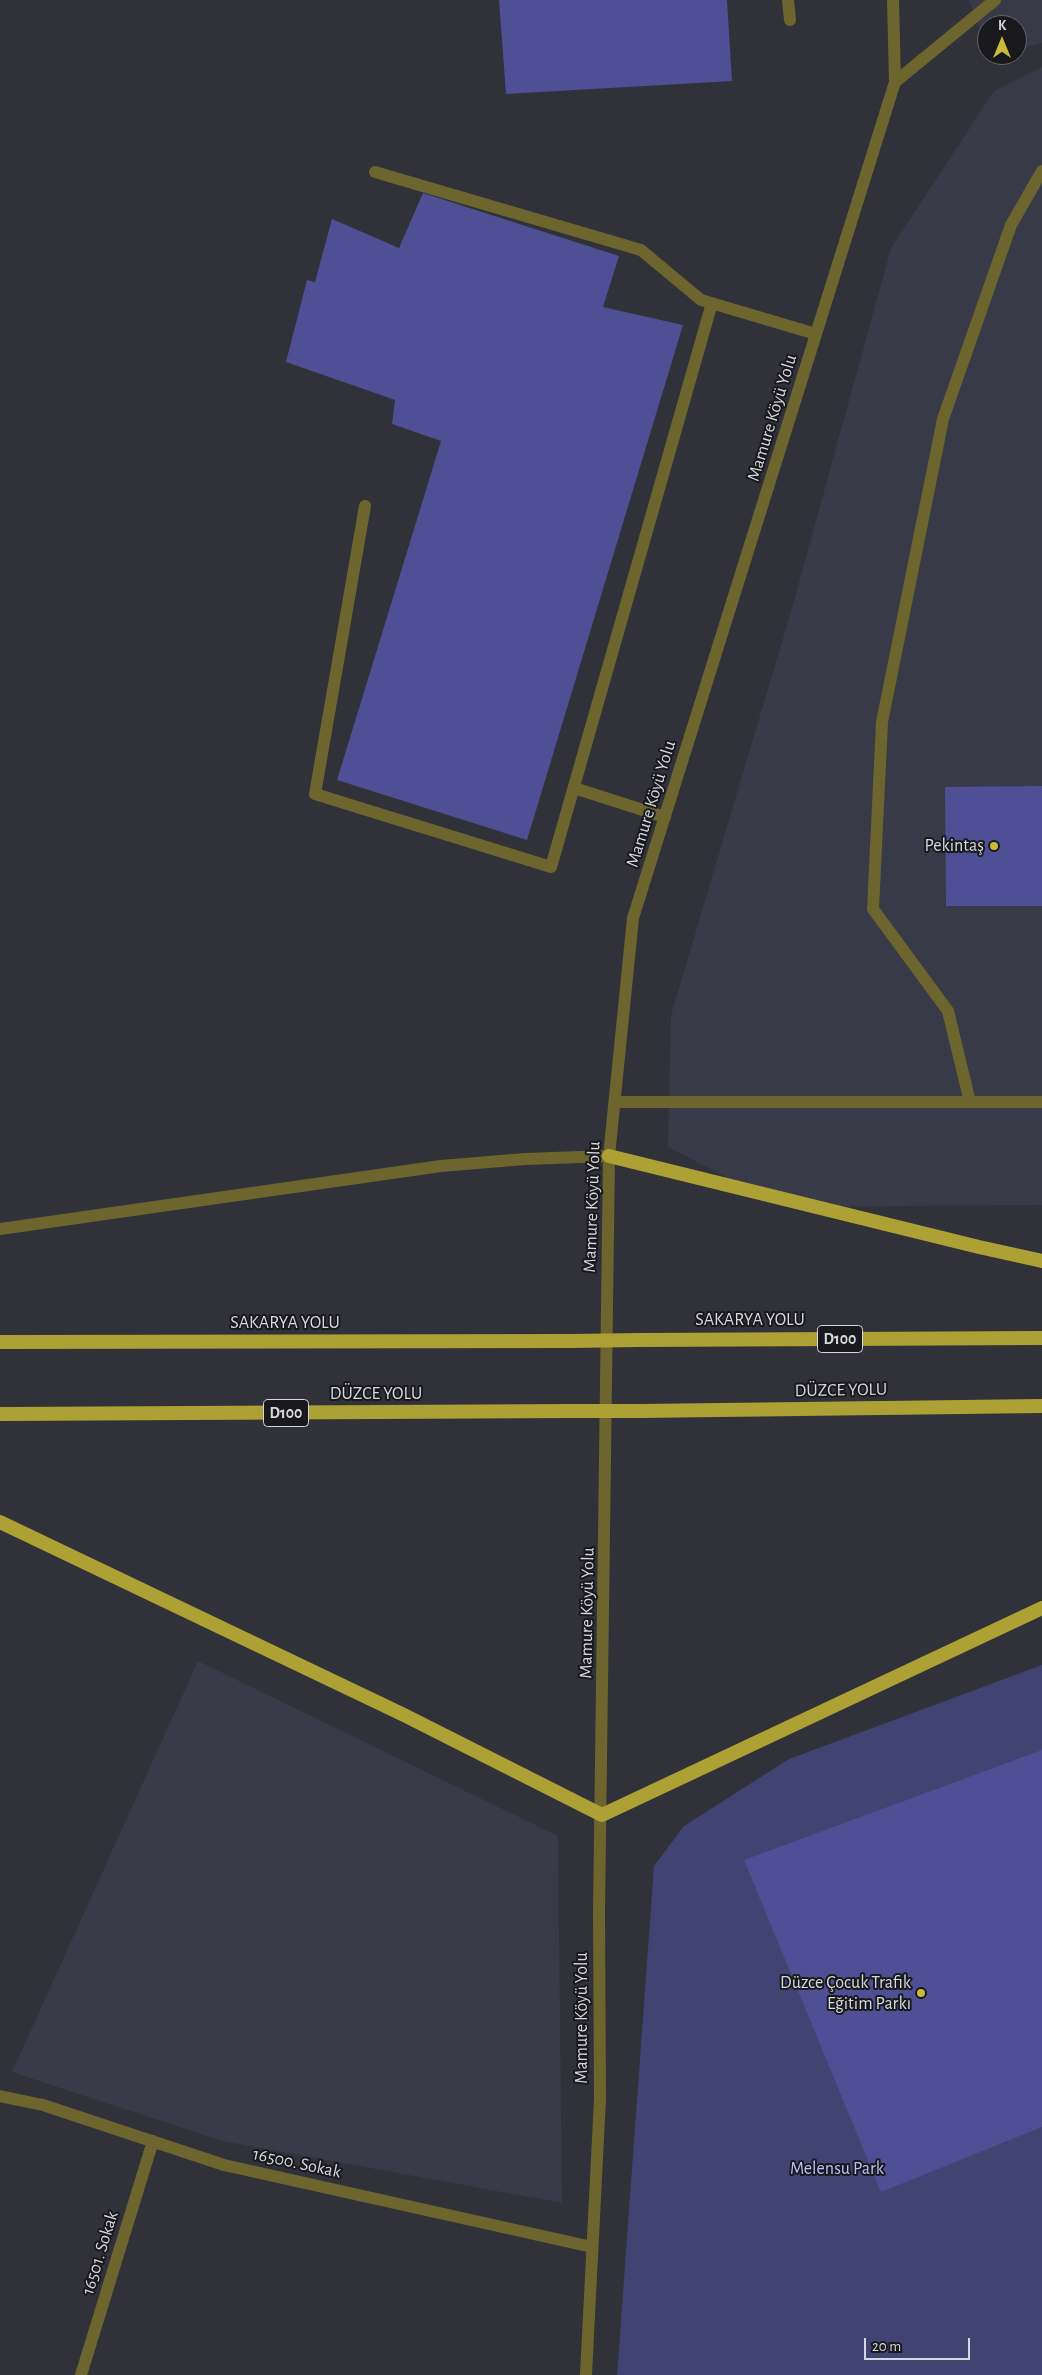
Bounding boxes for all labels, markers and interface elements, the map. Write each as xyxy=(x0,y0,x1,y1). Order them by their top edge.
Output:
north arrow xyxy=(977,15,1027,65)
text: K xyxy=(998,19,1006,33)
street label: Mamure Köyü Yolu xyxy=(742,352,802,484)
street label: Mamure Köyü Yolu xyxy=(621,738,681,870)
place label: Pekintaş xyxy=(925,835,984,857)
marker: Pekintaş xyxy=(988,840,1000,852)
street label: Mamure Köyü Yolu xyxy=(579,1141,605,1273)
street label: SAKARYA YOLU xyxy=(695,1309,805,1331)
street label: SAKARYA YOLU xyxy=(230,1312,340,1334)
road number: D100 xyxy=(818,1326,862,1352)
street label: DÜZCE YOLU xyxy=(795,1378,887,1402)
street label: DÜZCE YOLU xyxy=(330,1383,422,1405)
road number: D100 xyxy=(264,1400,308,1426)
street label: Mamure Köyü Yolu xyxy=(575,1547,599,1679)
street label: Mamure Köyü Yolu xyxy=(571,1952,593,2084)
place label: Düzce Çocuk Trafik Eğitim Parkı xyxy=(780,1972,911,2015)
marker: Düzce Çocuk Trafik Eğitim Parkı xyxy=(915,1987,927,1999)
street label: 16500. Sokak xyxy=(251,2143,343,2183)
park label: Melensu Park xyxy=(790,2158,884,2180)
street label: 16501. Sokak xyxy=(77,2209,123,2297)
scale bar xyxy=(867,2328,973,2360)
text: 20 m xyxy=(872,2339,901,2354)

